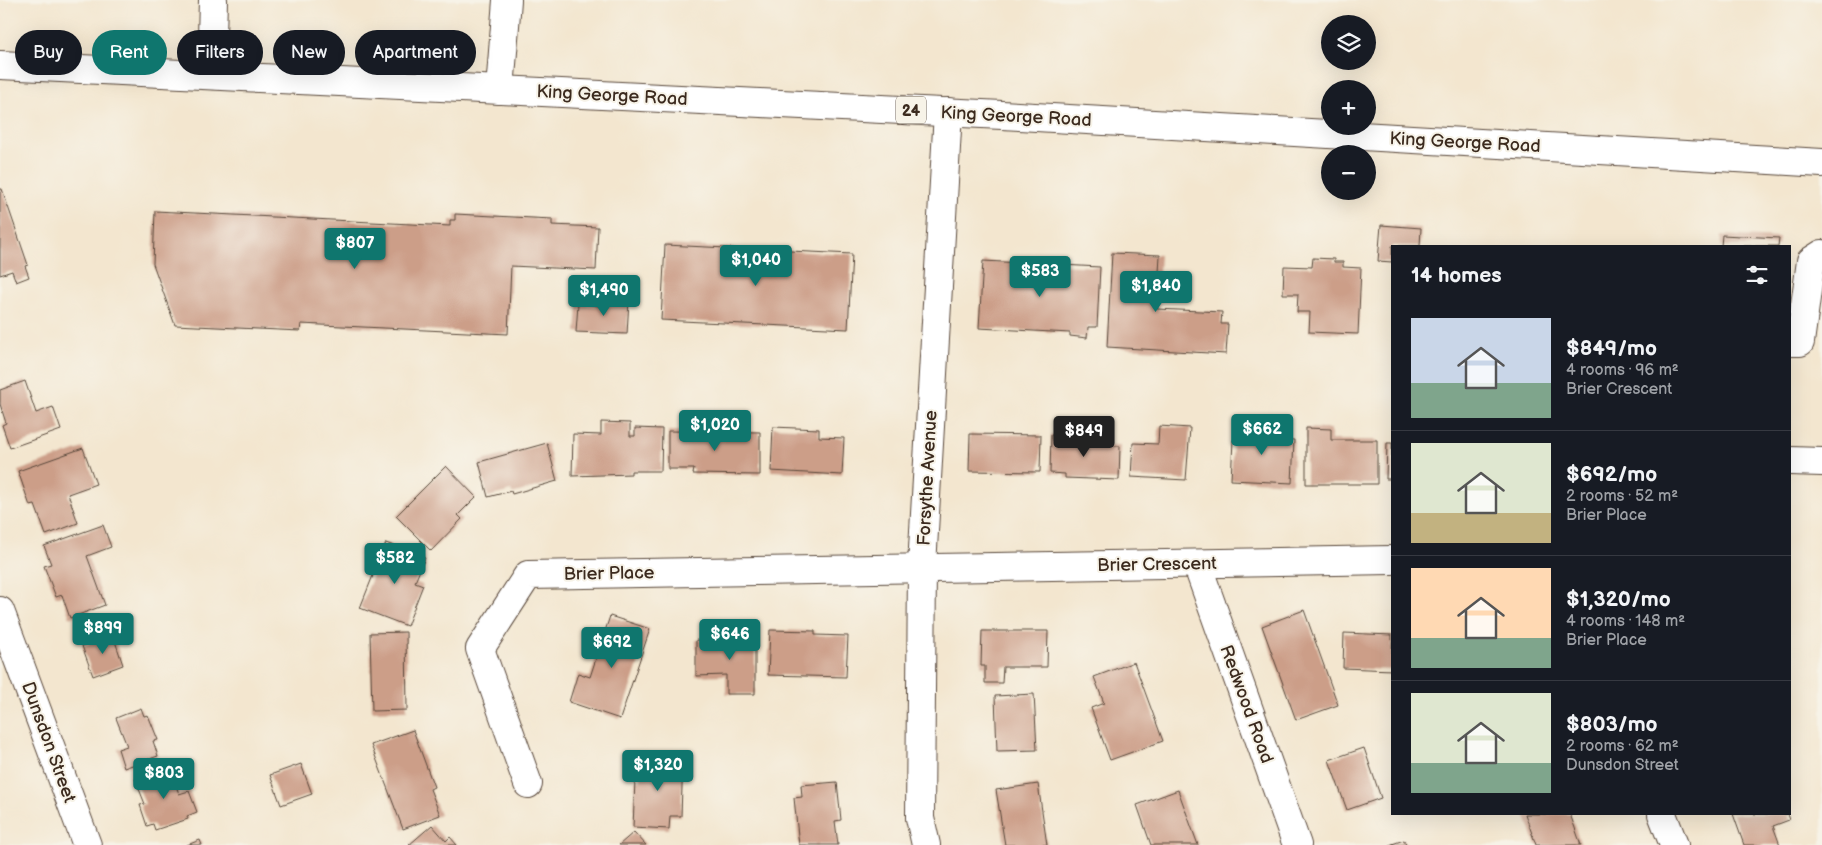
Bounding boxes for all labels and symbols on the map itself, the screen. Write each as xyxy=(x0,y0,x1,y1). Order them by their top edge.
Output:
street label: King George Road xyxy=(536,81,688,110)
road number: 24 xyxy=(896,96,926,124)
street label: King George Road xyxy=(940,102,1092,131)
street label: King George Road xyxy=(1389,128,1541,157)
pin: $807 xyxy=(325,228,385,270)
pin: $1,040 xyxy=(715,244,797,287)
pin: $583 xyxy=(1010,256,1070,298)
pin: $1,840 xyxy=(1115,270,1197,313)
pin: $1,490 xyxy=(563,274,645,317)
street label: Forsythe Avenue xyxy=(913,409,942,546)
pin: $1,020 xyxy=(674,410,756,452)
pin: $662 xyxy=(1232,414,1292,456)
pin: $849 xyxy=(1054,416,1114,458)
pin: $582 xyxy=(365,542,425,585)
street label: Brier Crescent xyxy=(1097,553,1217,576)
street label: Brier Place xyxy=(563,562,655,585)
pin: $899 xyxy=(73,612,133,655)
pin: $646 xyxy=(700,618,760,661)
pin: $692 xyxy=(582,626,642,669)
street label: Redwood Road xyxy=(1215,642,1278,766)
street label: Dunsdon Street xyxy=(17,679,80,806)
pin: $1,320 xyxy=(617,750,699,792)
pin: $803 xyxy=(134,758,194,800)

